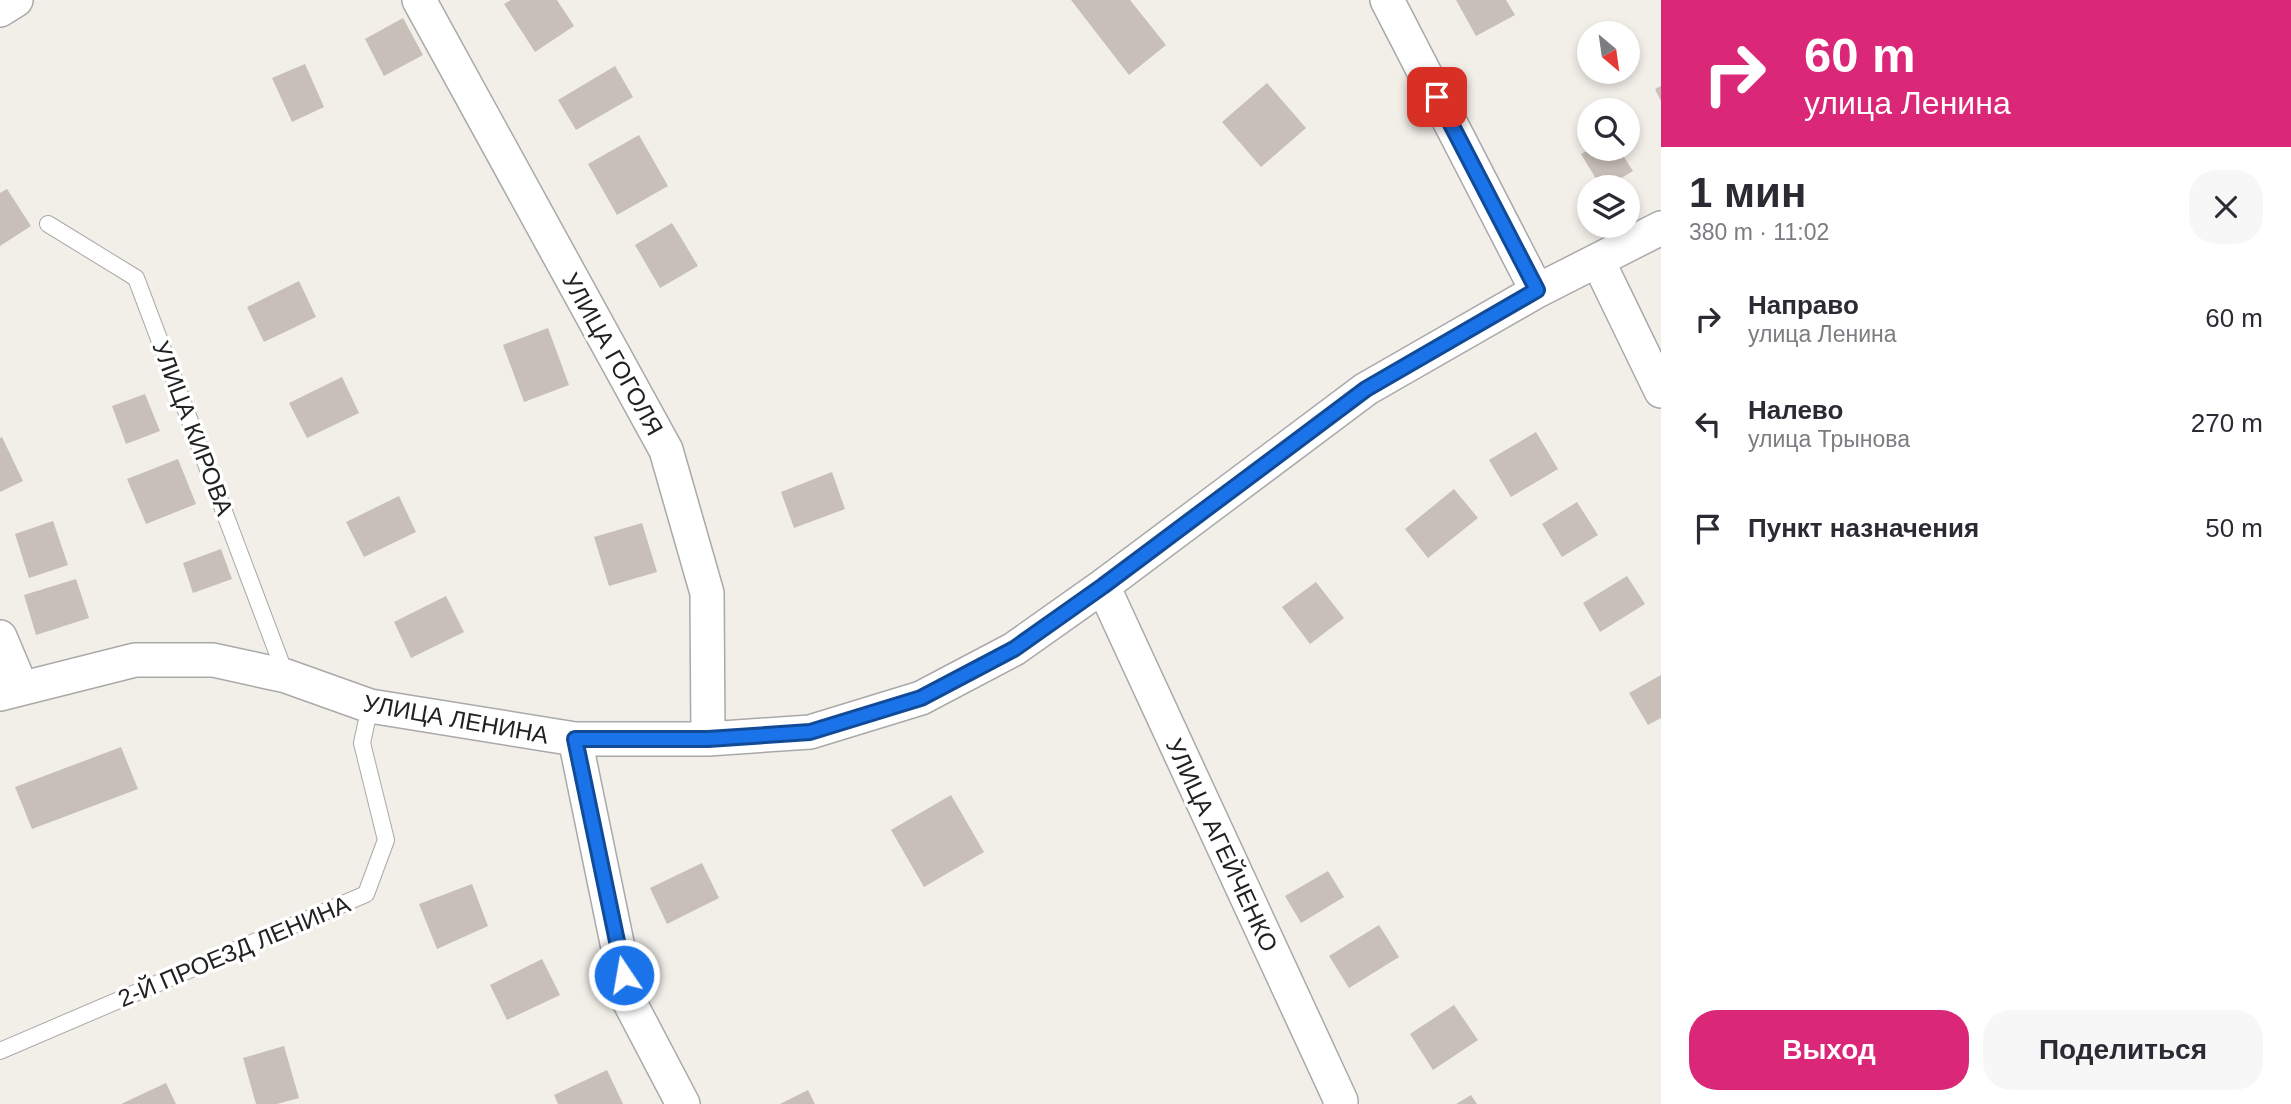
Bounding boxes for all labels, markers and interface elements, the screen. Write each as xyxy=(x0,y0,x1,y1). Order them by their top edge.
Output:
north arrow xyxy=(1577,21,1640,84)
map controls xyxy=(1577,21,1640,238)
icon: right xyxy=(1689,28,1780,119)
text: 60 m xyxy=(1804,28,1916,82)
pin xyxy=(1407,67,1467,127)
icon: arrive xyxy=(1418,78,1456,116)
text: улица Ленина xyxy=(1804,85,2011,121)
button: search xyxy=(1577,98,1640,161)
text: 1 мин xyxy=(1689,169,1806,216)
button: close xyxy=(2189,170,2263,244)
button: layers xyxy=(1577,175,1640,238)
text: 380 m · 11:02 xyxy=(1689,219,1829,245)
street label: УЛИЦА ГОГОЛЯ xyxy=(557,268,669,440)
text: Направо xyxy=(1748,290,1859,320)
icon: right xyxy=(1689,300,1727,338)
text: 60 m xyxy=(2205,303,2263,333)
text: улица Ленина xyxy=(1748,321,1897,347)
street label: УЛИЦА КИРОВА xyxy=(147,337,239,519)
text: Налево xyxy=(1748,395,1843,425)
icon: left xyxy=(1689,405,1727,443)
text: 270 m xyxy=(2191,408,2263,438)
text: улица Трынова xyxy=(1748,426,1910,452)
icon: arrive xyxy=(1689,510,1727,548)
text: Пункт назначения xyxy=(1748,513,1979,543)
text: 50 m xyxy=(2205,513,2263,543)
street label: УЛИЦА ЛЕНИНА xyxy=(361,689,551,749)
street label: УЛИЦА АГЕЙЧЕНКО xyxy=(1161,734,1283,956)
street label: 2-Й ПРОЕЗД ЛЕНИНА xyxy=(114,890,354,1012)
position arrow xyxy=(587,938,661,1012)
button: Выход xyxy=(1689,1010,1969,1090)
button: Поделиться xyxy=(1983,1010,2263,1090)

